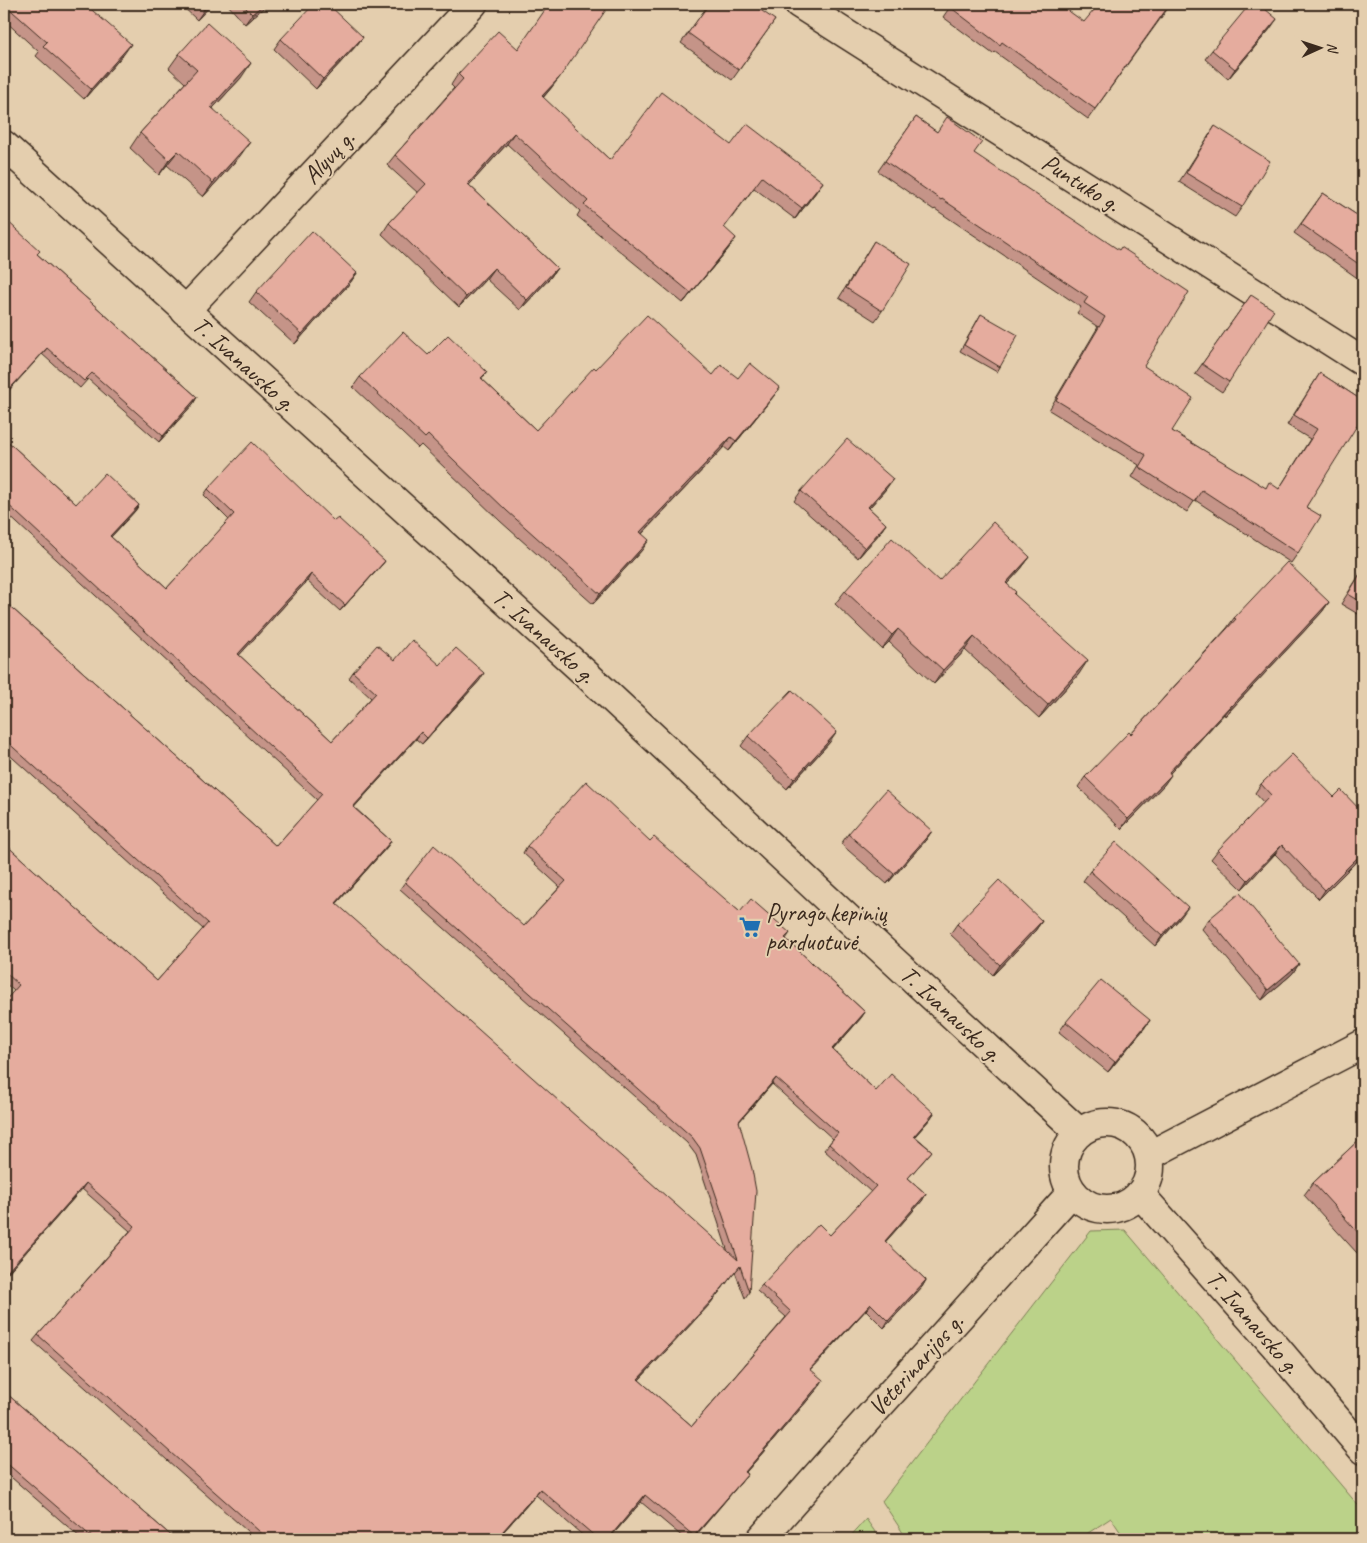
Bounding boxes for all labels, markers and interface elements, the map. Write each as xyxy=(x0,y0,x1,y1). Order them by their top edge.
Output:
north arrow xyxy=(1294,22,1344,72)
text: N xyxy=(1324,43,1341,54)
street label: Alyvų g. xyxy=(296,123,362,191)
street label: Puntuko g. xyxy=(1036,146,1126,220)
street label: T. Ivanausko g. xyxy=(186,309,302,419)
street label: T. Ivanausko g. xyxy=(486,581,602,691)
place label: Pyrago kepinių parduotuvė xyxy=(766,897,888,958)
supermarket icon: Pyrago kepinių parduotuvė xyxy=(737,914,763,940)
street label: T. Ivanausko g. xyxy=(893,959,1009,1069)
street label: T. Ivanausko g. xyxy=(1199,1263,1307,1381)
street label: Veterinarijos g. xyxy=(861,1307,971,1423)

